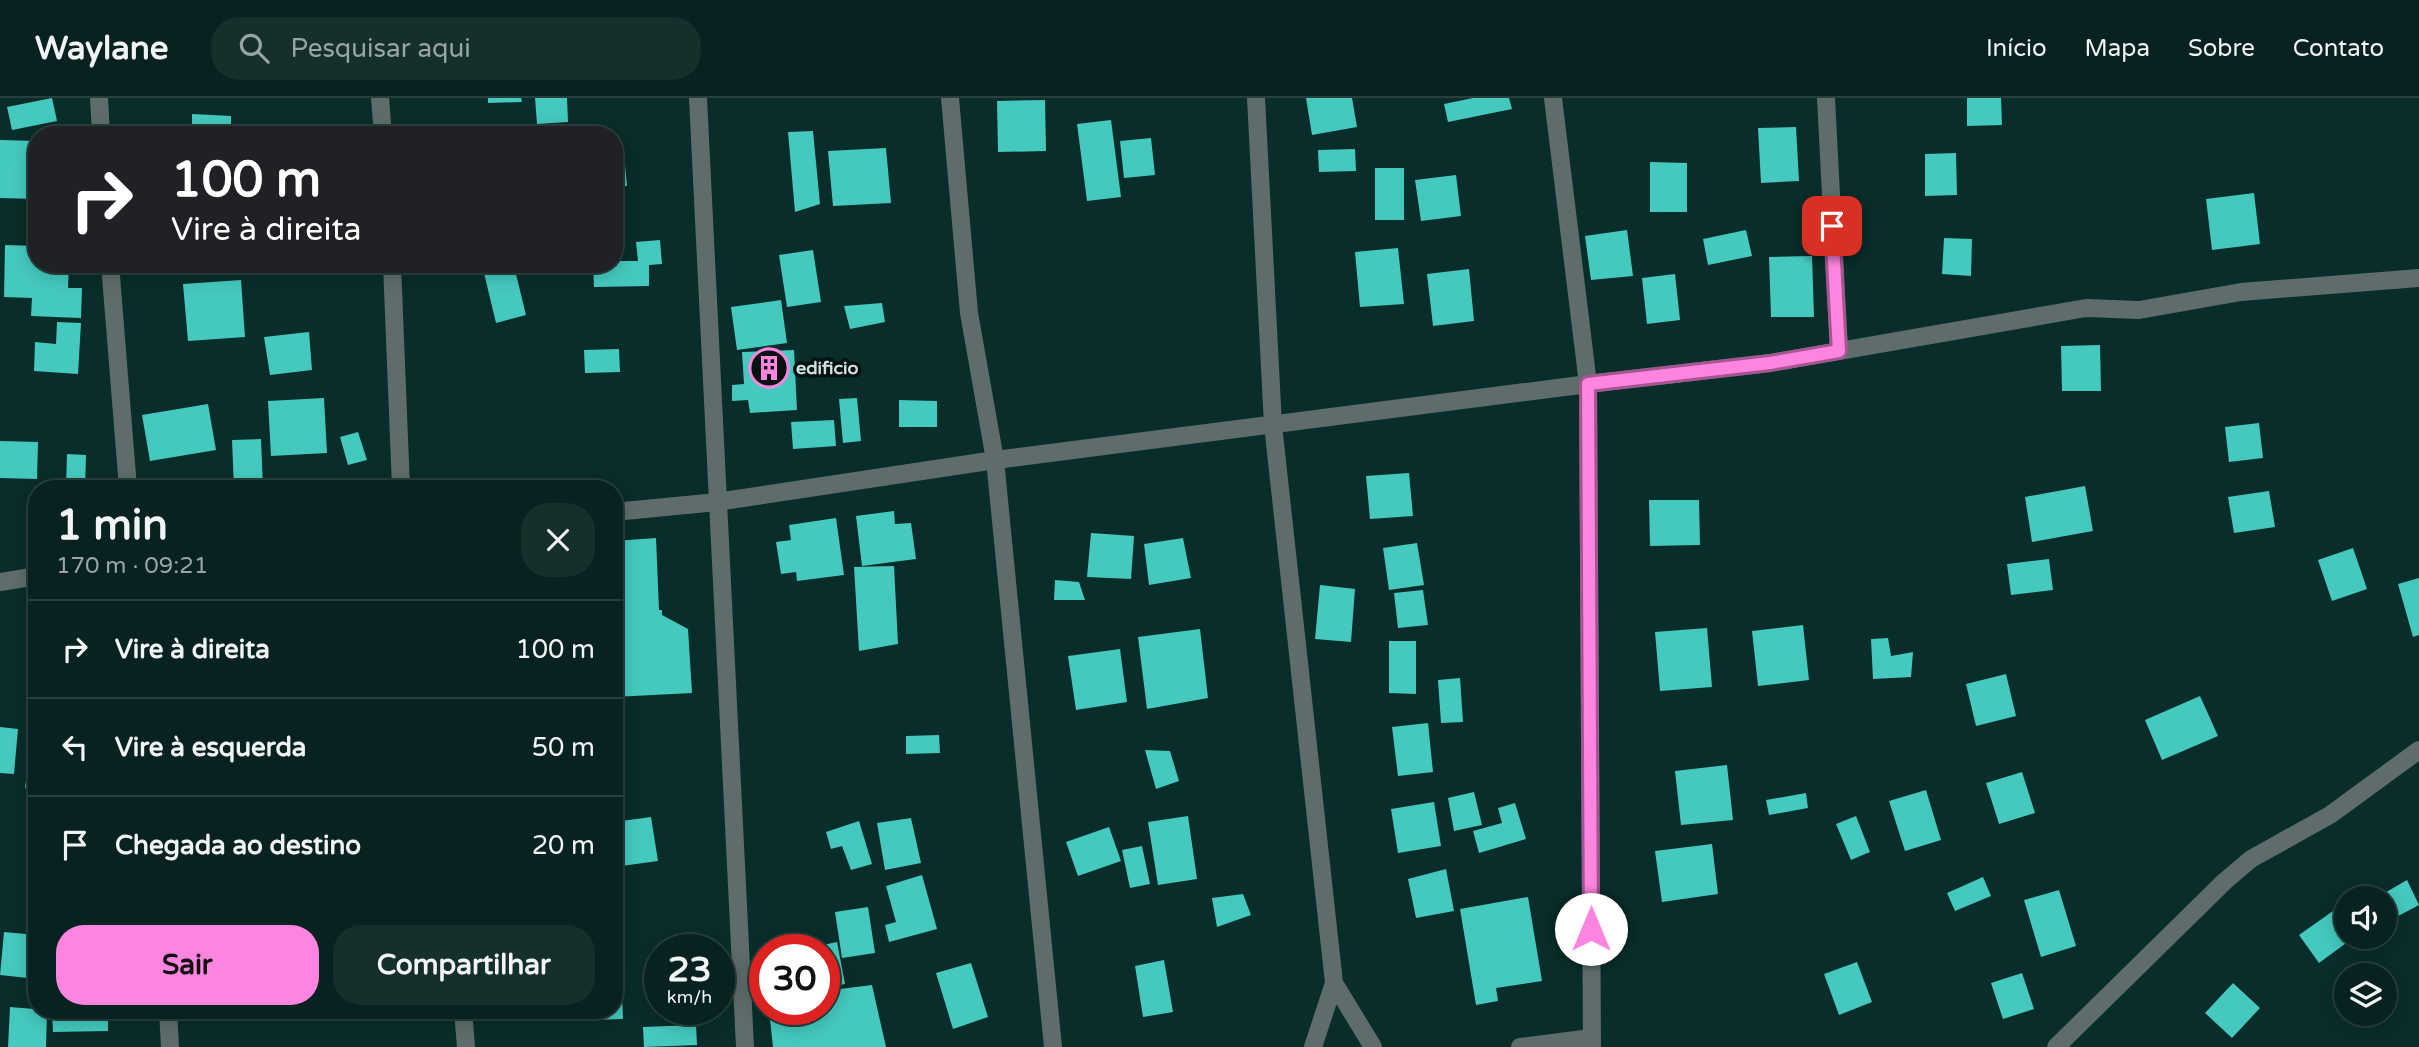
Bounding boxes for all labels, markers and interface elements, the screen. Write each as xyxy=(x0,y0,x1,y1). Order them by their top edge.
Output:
search box xyxy=(211,17,701,80)
text: Waylane xyxy=(35,29,169,68)
icon: search xyxy=(235,29,273,67)
text: Pesquisar aqui xyxy=(291,33,471,64)
text: Início xyxy=(1986,34,2047,63)
text: Mapa xyxy=(2085,34,2150,63)
text: Sobre xyxy=(2188,34,2255,63)
text: Contato xyxy=(2293,34,2384,63)
text: 100 m xyxy=(171,151,321,210)
icon: right xyxy=(56,154,147,245)
pin xyxy=(1802,196,1862,256)
icon: arrive xyxy=(1813,207,1851,245)
text: Vire à direita xyxy=(171,211,362,249)
building icon: edificio xyxy=(748,347,790,389)
place label: edificio xyxy=(796,357,859,379)
text: 1 min xyxy=(56,500,168,551)
button: close xyxy=(521,503,595,577)
text: 170 m · 09:21 xyxy=(56,552,208,580)
icon: right xyxy=(56,630,94,668)
text: Vire à direita xyxy=(115,634,270,665)
text: 100 m xyxy=(515,634,595,665)
icon: left xyxy=(56,728,94,766)
text: Vire à esquerda xyxy=(115,732,306,763)
text: 50 m xyxy=(532,732,595,763)
icon: arrive xyxy=(56,826,94,864)
text: Chegada ao destino xyxy=(115,830,361,861)
text: 20 m xyxy=(532,830,595,861)
map controls xyxy=(2334,886,2397,1026)
button: sound xyxy=(2334,886,2397,949)
position arrow xyxy=(1554,892,1628,966)
button: Sair xyxy=(56,925,319,1005)
button: Compartilhar xyxy=(333,925,595,1005)
speed limit sign: 30 xyxy=(749,934,840,1025)
text: 23 xyxy=(668,949,711,991)
button: layers xyxy=(2334,963,2397,1026)
text: km/h xyxy=(667,986,712,1008)

